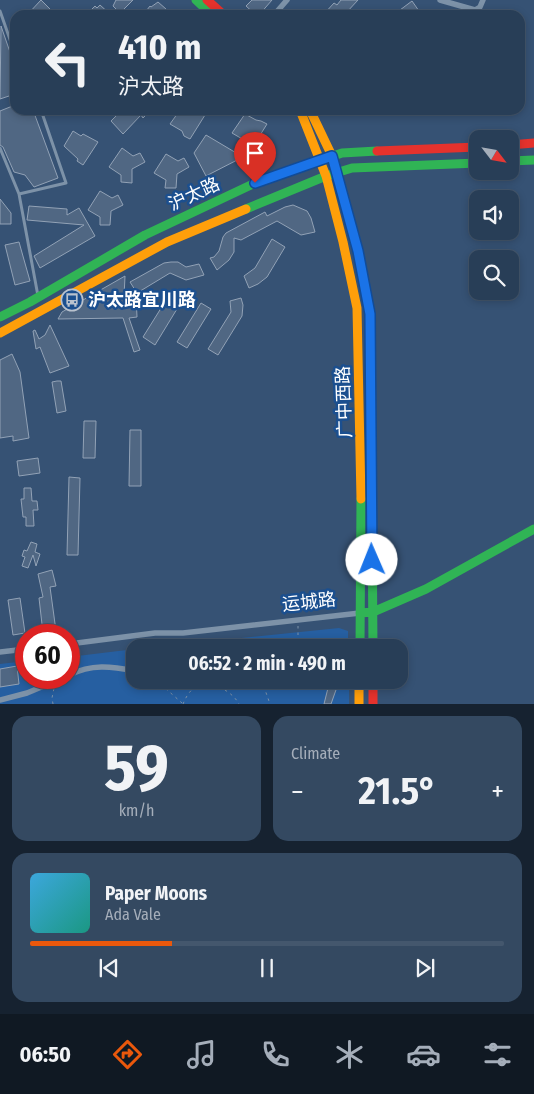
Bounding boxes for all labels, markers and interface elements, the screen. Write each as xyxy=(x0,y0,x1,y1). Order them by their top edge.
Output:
text: 410 m xyxy=(118,26,202,68)
icon: left xyxy=(35,30,100,95)
text: 沪太路 xyxy=(118,73,184,100)
north arrow xyxy=(469,130,519,180)
map controls xyxy=(469,130,519,300)
pin xyxy=(234,132,276,183)
icon: arrive xyxy=(241,139,269,167)
street label: 沪太路 xyxy=(165,173,223,215)
button: sound xyxy=(469,190,519,240)
button: search xyxy=(469,250,519,300)
bus stop icon: 沪太路宜川路 xyxy=(60,288,84,312)
place label: 沪太路宜川路 xyxy=(88,289,196,311)
street label: 广中西路 xyxy=(332,366,356,438)
position arrow xyxy=(345,533,397,585)
street label: 运城路 xyxy=(281,588,337,616)
speed limit sign: 60 xyxy=(15,624,80,689)
text: 06:52 · 2 min · 490 m xyxy=(188,652,346,675)
text: 59 xyxy=(104,729,169,807)
text: Climate xyxy=(291,744,340,763)
text: 21.5° xyxy=(358,768,437,814)
text: − xyxy=(291,775,304,808)
text: + xyxy=(491,775,504,808)
text: km/h xyxy=(119,801,154,820)
text: Paper Moons xyxy=(105,882,207,905)
text: Ada Vale xyxy=(105,905,161,924)
icon: previous xyxy=(95,954,123,982)
icon: pause xyxy=(253,954,281,982)
icon: next xyxy=(411,954,439,982)
icon: directions xyxy=(110,1037,145,1072)
icon: music xyxy=(184,1037,219,1072)
icon: phone xyxy=(258,1037,293,1072)
icon: climate xyxy=(332,1037,367,1072)
icon: car xyxy=(406,1037,441,1072)
icon: filters xyxy=(480,1037,515,1072)
text: 06:50 xyxy=(19,1041,71,1068)

